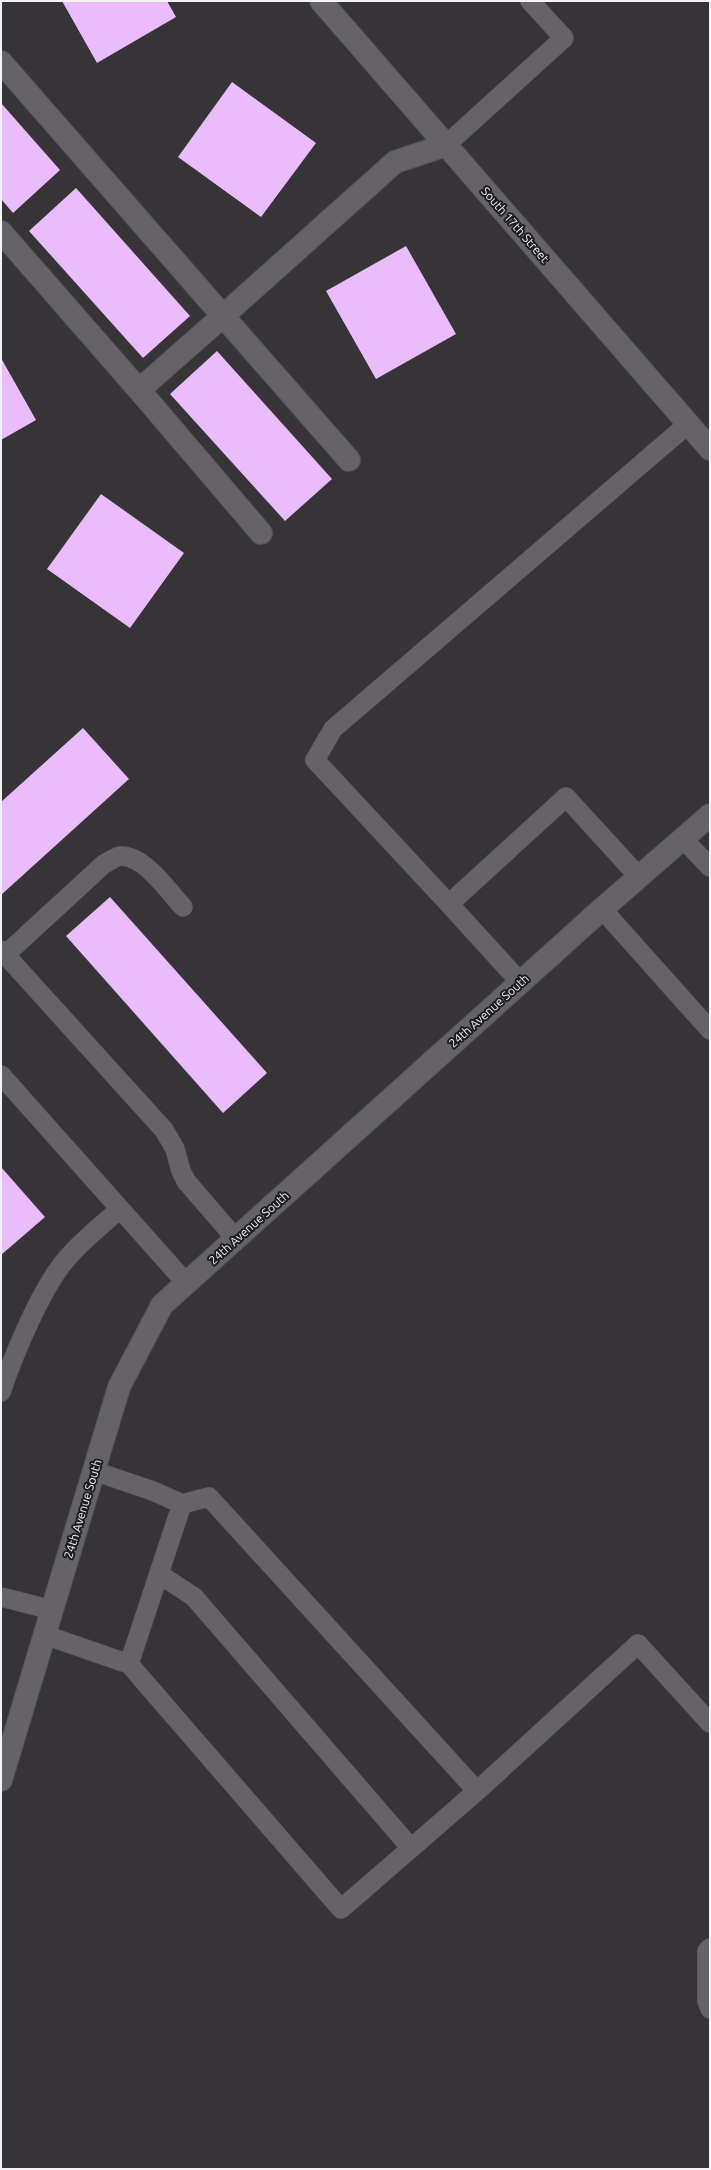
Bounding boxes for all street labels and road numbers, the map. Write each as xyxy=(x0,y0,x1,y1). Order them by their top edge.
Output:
street label: South 17th Street xyxy=(478,184,552,266)
street label: 24th Avenue South xyxy=(446,971,532,1051)
street label: 24th Avenue South xyxy=(206,1188,292,1268)
street label: 24th Avenue South xyxy=(61,1458,105,1560)

